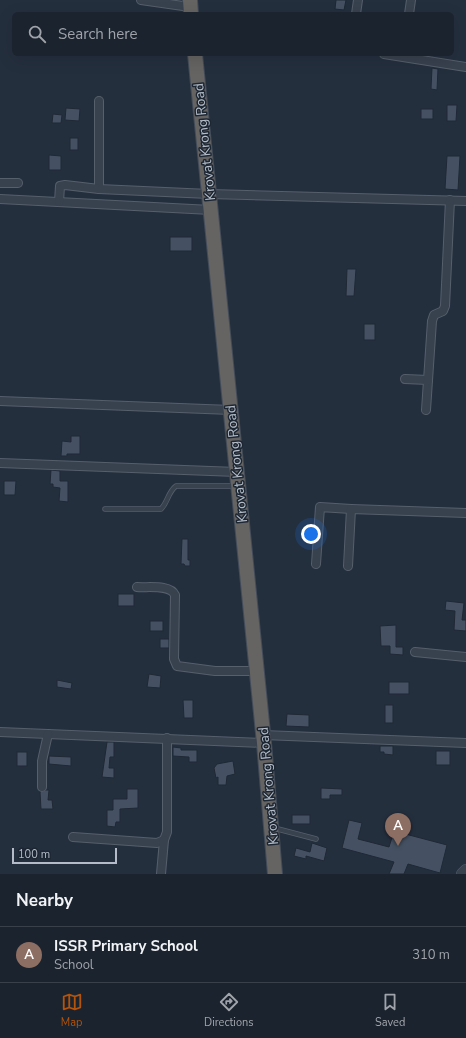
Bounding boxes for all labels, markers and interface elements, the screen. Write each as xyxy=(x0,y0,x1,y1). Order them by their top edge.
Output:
search box xyxy=(12,12,454,56)
icon: search xyxy=(26,23,48,45)
text: Search here xyxy=(58,24,138,44)
street label: Krovat Krong Road xyxy=(189,82,220,202)
street label: Krovat Krong Road xyxy=(221,404,252,524)
your location xyxy=(301,524,321,544)
street label: Krovat Krong Road xyxy=(254,726,283,846)
pin: A xyxy=(385,813,411,846)
scale bar xyxy=(12,846,117,865)
text: 100 m xyxy=(18,847,50,862)
text: Nearby xyxy=(16,889,73,912)
text: ISSR Primary School xyxy=(54,936,198,956)
text: A xyxy=(24,946,34,964)
text: 310 m xyxy=(412,946,450,964)
text: School xyxy=(54,956,94,974)
tab: Map xyxy=(61,991,83,1030)
tab: Directions xyxy=(204,991,254,1030)
tab: Saved xyxy=(375,991,405,1030)

